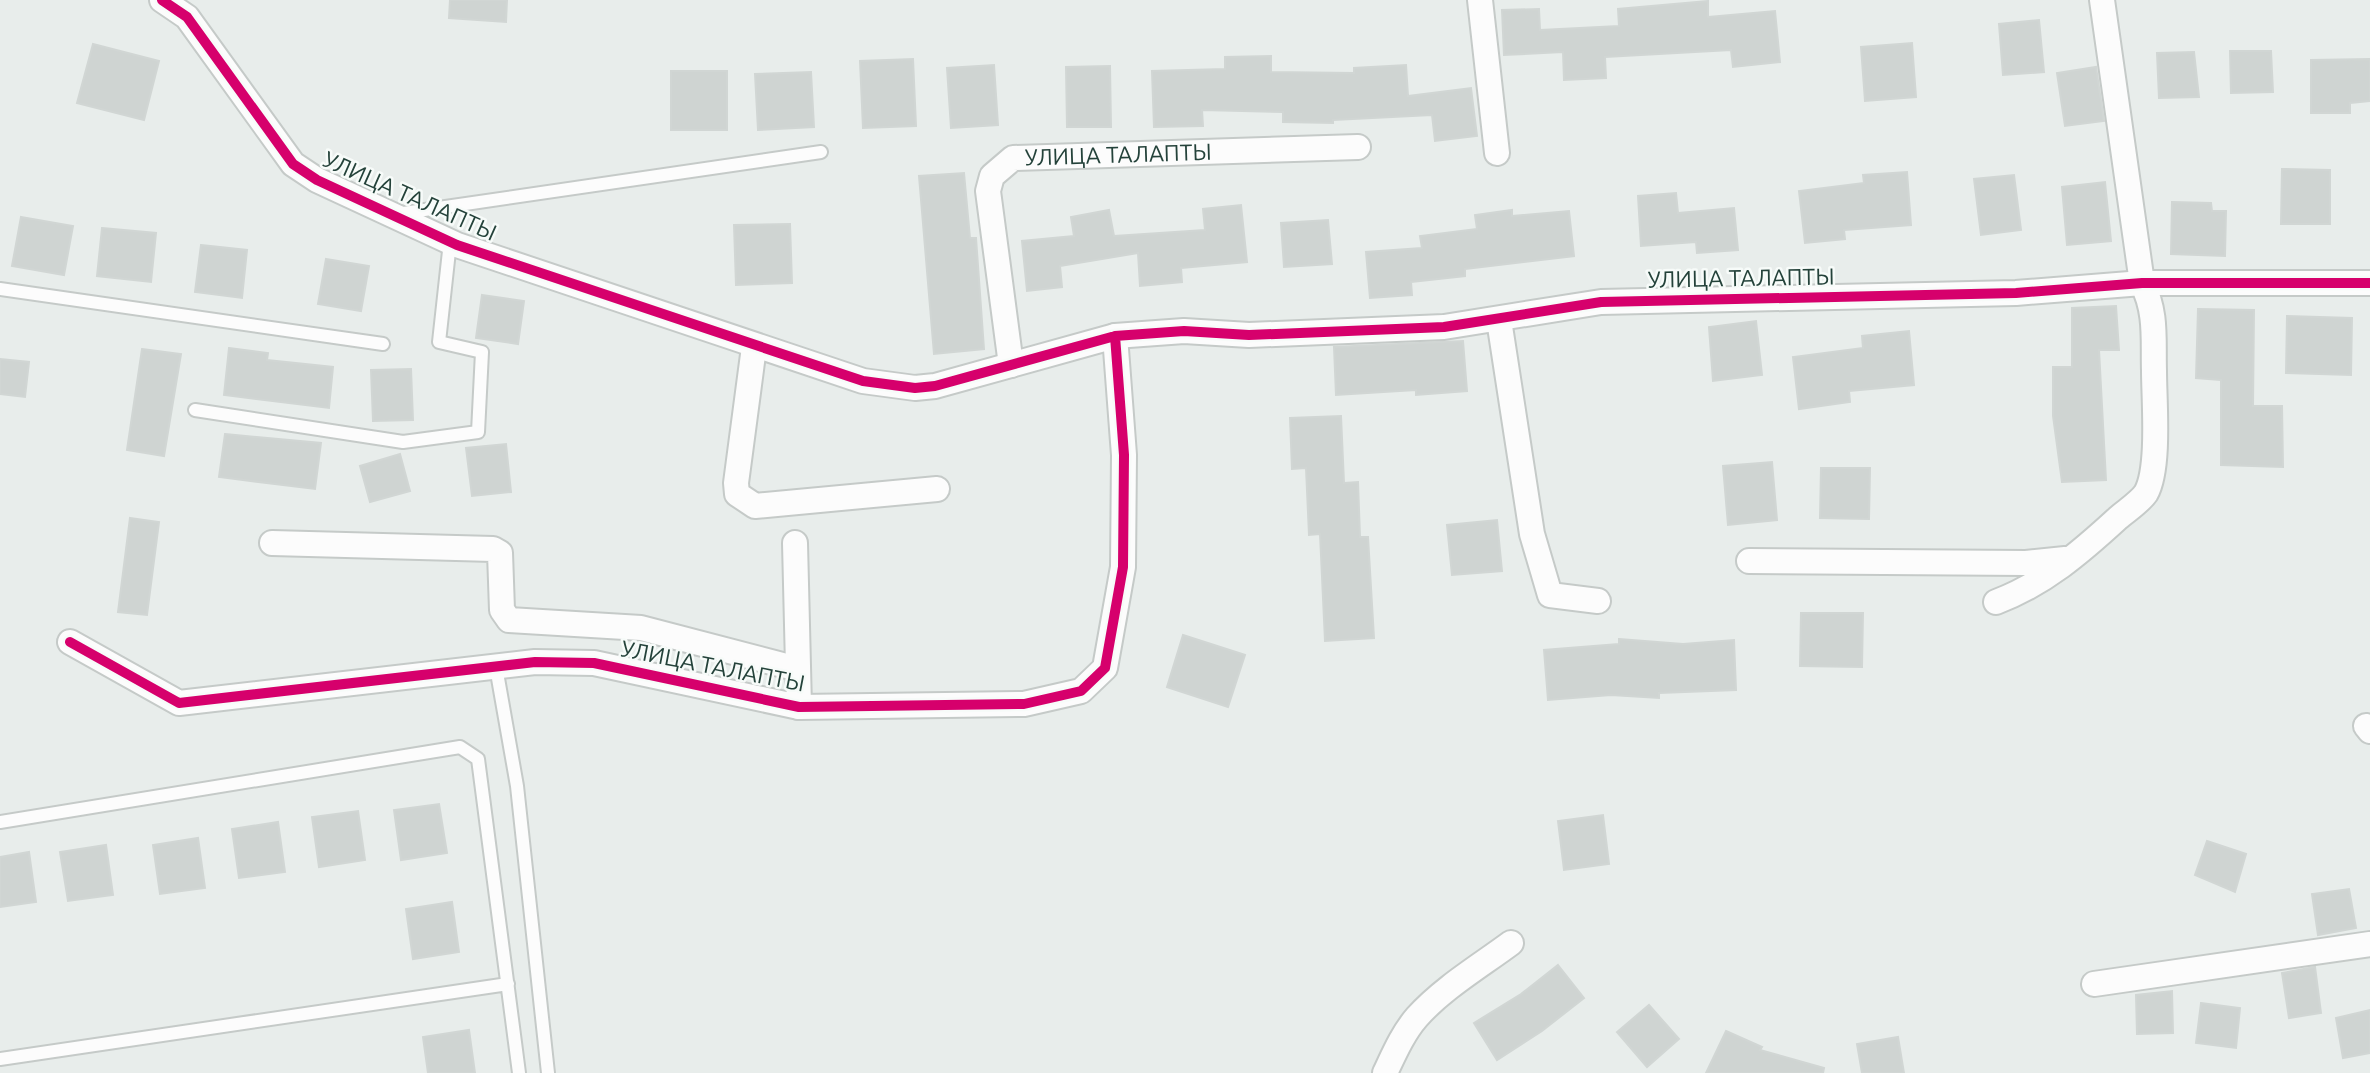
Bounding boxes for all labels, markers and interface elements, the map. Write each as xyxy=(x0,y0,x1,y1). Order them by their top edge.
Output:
street label: УЛИЦА ТАЛАПТЫ xyxy=(1024,139,1212,170)
street label: УЛИЦА ТАЛАПТЫ xyxy=(320,146,501,245)
street label: УЛИЦА ТАЛАПТЫ xyxy=(1647,263,1835,292)
street label: УЛИЦА ТАЛАПТЫ xyxy=(619,635,807,696)

